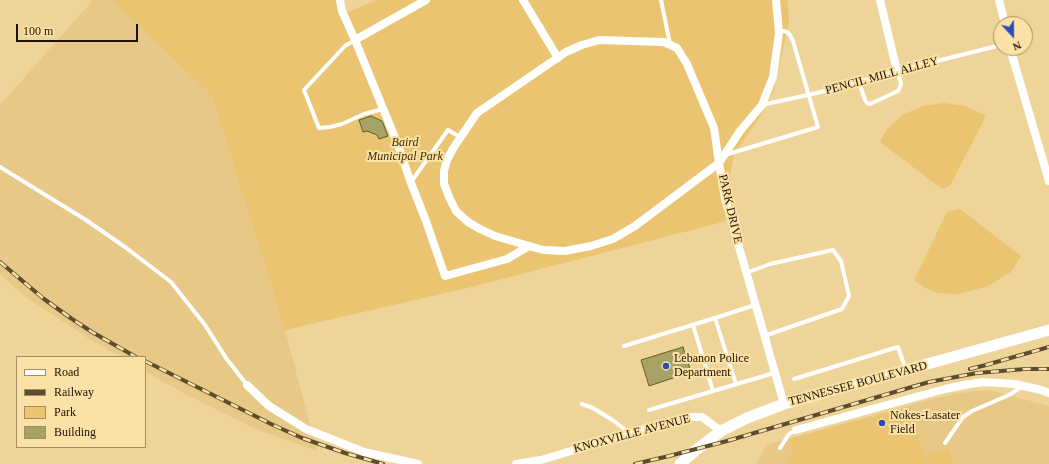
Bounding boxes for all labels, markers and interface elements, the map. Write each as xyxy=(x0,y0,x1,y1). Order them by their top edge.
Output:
scale bar xyxy=(18,16,140,42)
north arrow xyxy=(993,16,1033,56)
text: 100 m xyxy=(23,24,53,38)
text: N xyxy=(1011,39,1023,53)
street label: PENCIL MILL ALLEY xyxy=(824,54,940,98)
park label: Baird Municipal Park xyxy=(367,136,443,164)
street label: PARK DRIVE xyxy=(715,173,745,245)
place label: Lebanon Police Department xyxy=(674,352,749,380)
legend xyxy=(16,356,146,448)
street label: TENNESSEE BOULEVARD xyxy=(787,359,929,409)
marker: Lebanon Police Department xyxy=(661,361,671,371)
text: Road xyxy=(54,365,79,379)
text: Railway xyxy=(54,385,94,399)
text: Park xyxy=(54,405,76,419)
place label: Nokes-Lasater Field xyxy=(890,409,960,437)
street label: KNOXVILLE AVENUE xyxy=(572,412,692,456)
marker: Nokes-Lasater Field xyxy=(877,418,887,428)
text: Building xyxy=(54,425,96,439)

